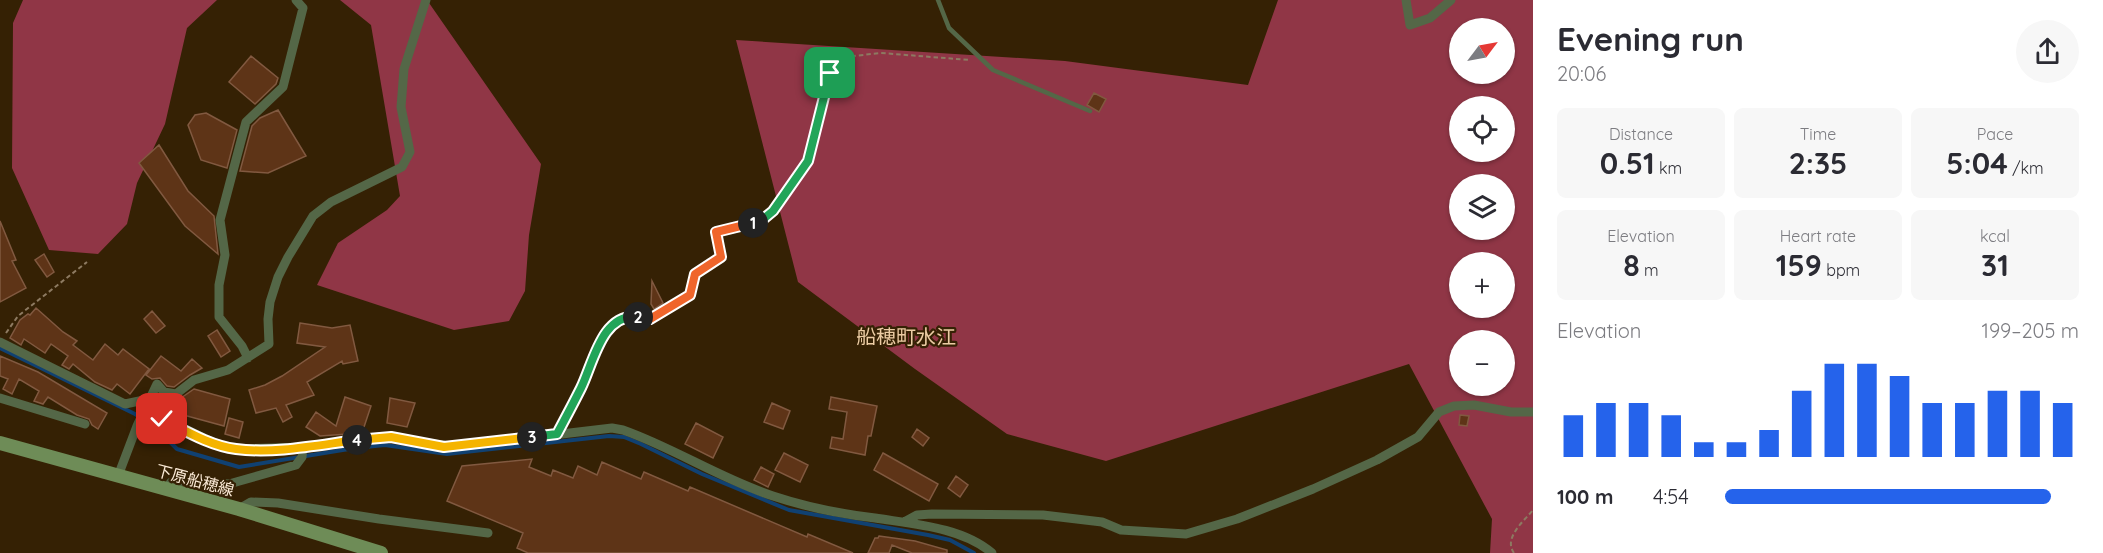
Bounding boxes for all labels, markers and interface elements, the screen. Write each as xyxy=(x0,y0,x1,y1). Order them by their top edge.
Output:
north arrow xyxy=(1449,18,1515,84)
map controls xyxy=(1449,18,1515,396)
text: Evening run xyxy=(1557,18,1744,59)
button: share xyxy=(2016,20,2079,83)
pin xyxy=(804,47,855,98)
icon: arrive xyxy=(813,56,846,89)
text: 20:06 xyxy=(1557,61,1606,86)
button: locate xyxy=(1449,96,1515,162)
text: Distance xyxy=(1609,124,1673,144)
text: Time xyxy=(1800,124,1836,144)
text: Pace xyxy=(1977,124,2013,144)
text: 0.51 xyxy=(1600,144,1655,182)
text: 2:35 xyxy=(1789,144,1847,182)
text: 5:04 xyxy=(1946,144,2008,182)
text: km xyxy=(1655,158,1682,178)
text: /km xyxy=(2008,158,2044,178)
button: layers xyxy=(1449,174,1515,240)
pin: 1 xyxy=(738,208,768,238)
text: 1 xyxy=(750,213,756,233)
text: Elevation xyxy=(1607,226,1675,246)
text: Heart rate xyxy=(1780,226,1856,246)
text: kcal xyxy=(1980,226,2010,246)
text: 8 xyxy=(1623,246,1640,284)
text: 159 xyxy=(1776,246,1822,284)
text: 31 xyxy=(1981,246,2009,284)
button: + xyxy=(1449,252,1515,318)
text: m xyxy=(1640,260,1659,280)
text: bpm xyxy=(1822,260,1860,280)
pin: 2 xyxy=(623,302,653,332)
text: 2 xyxy=(633,307,643,327)
text: Elevation xyxy=(1557,318,1641,343)
text: 199–205 m xyxy=(1982,318,2079,343)
district label: 船穂町水江 xyxy=(856,324,956,349)
button: − xyxy=(1449,330,1515,396)
pin xyxy=(136,393,187,444)
icon: check xyxy=(145,402,178,435)
pin: 3 xyxy=(517,422,547,452)
pin: 4 xyxy=(342,425,372,455)
text: 3 xyxy=(528,427,536,447)
text: 4 xyxy=(352,430,362,450)
street label: 下原船穂線 xyxy=(154,460,236,500)
text: 100 m xyxy=(1557,484,1613,509)
text: 4:54 xyxy=(1653,484,1689,509)

